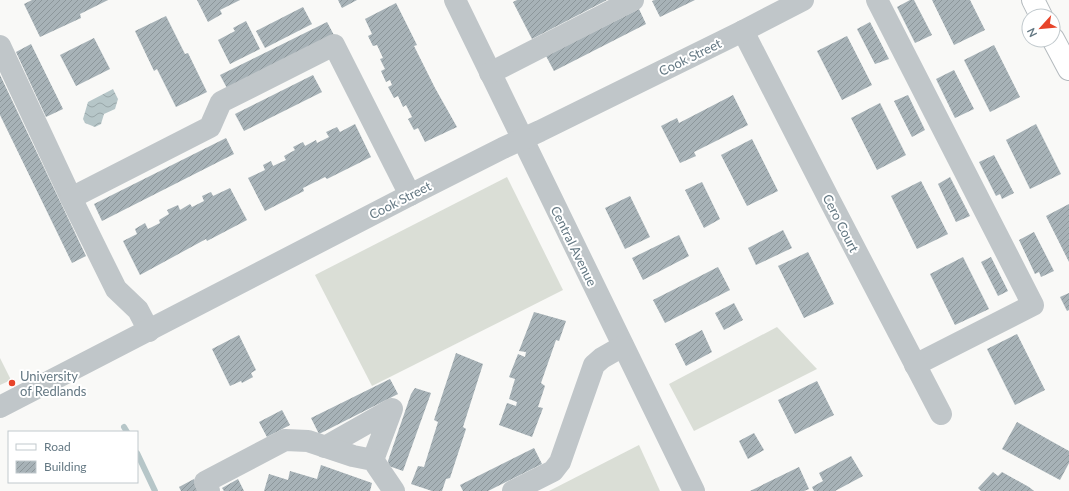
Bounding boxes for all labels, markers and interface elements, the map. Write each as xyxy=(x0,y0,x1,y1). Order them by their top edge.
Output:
north arrow xyxy=(1021,8,1061,48)
text: N xyxy=(1024,26,1039,39)
street label: Cook Street xyxy=(656,35,724,79)
street label: Cook Street xyxy=(366,177,434,222)
street label: Cero Court xyxy=(820,191,863,255)
street label: Central Avenue xyxy=(548,203,600,289)
place label: University of Redlands xyxy=(20,368,87,399)
marker: University of Redlands xyxy=(7,378,17,388)
legend xyxy=(8,431,138,483)
text: Road xyxy=(44,439,71,454)
text: Building xyxy=(44,459,87,474)

